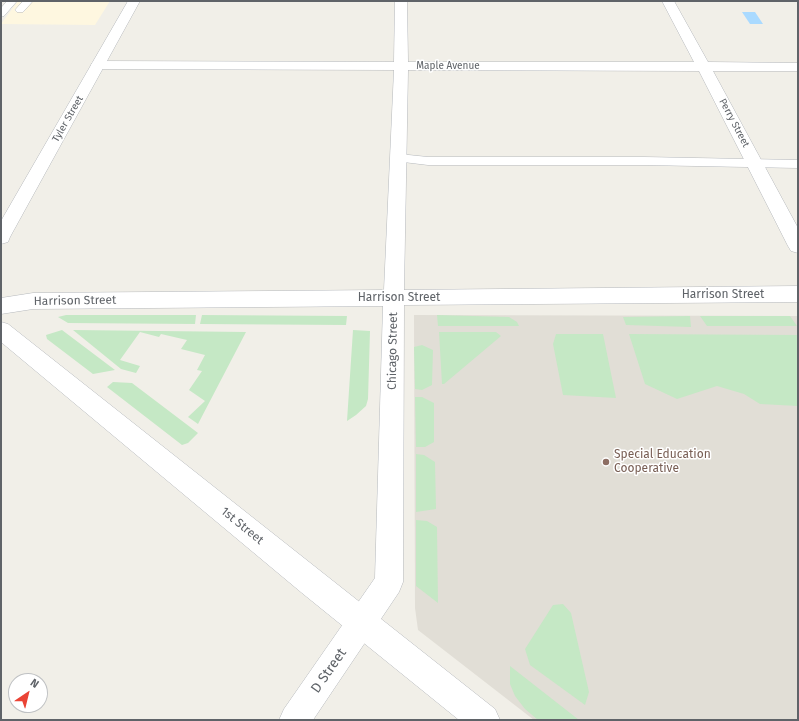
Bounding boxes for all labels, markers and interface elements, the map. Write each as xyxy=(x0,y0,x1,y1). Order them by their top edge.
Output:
street label: Maple Avenue xyxy=(416,60,480,72)
street label: Tyler Street xyxy=(50,94,86,144)
street label: Perry Street xyxy=(716,97,752,149)
street label: Harrison Street xyxy=(682,288,764,302)
street label: Harrison Street xyxy=(358,291,440,305)
street label: Harrison Street xyxy=(34,293,116,309)
street label: Chicago Street xyxy=(385,312,401,390)
place label: Special Education Cooperative xyxy=(614,448,711,476)
marker: Special Education Cooperative xyxy=(601,457,611,467)
street label: 1st Street xyxy=(218,504,266,548)
street label: D Street xyxy=(308,645,350,697)
north arrow xyxy=(8,673,48,713)
text: N xyxy=(28,676,41,691)

